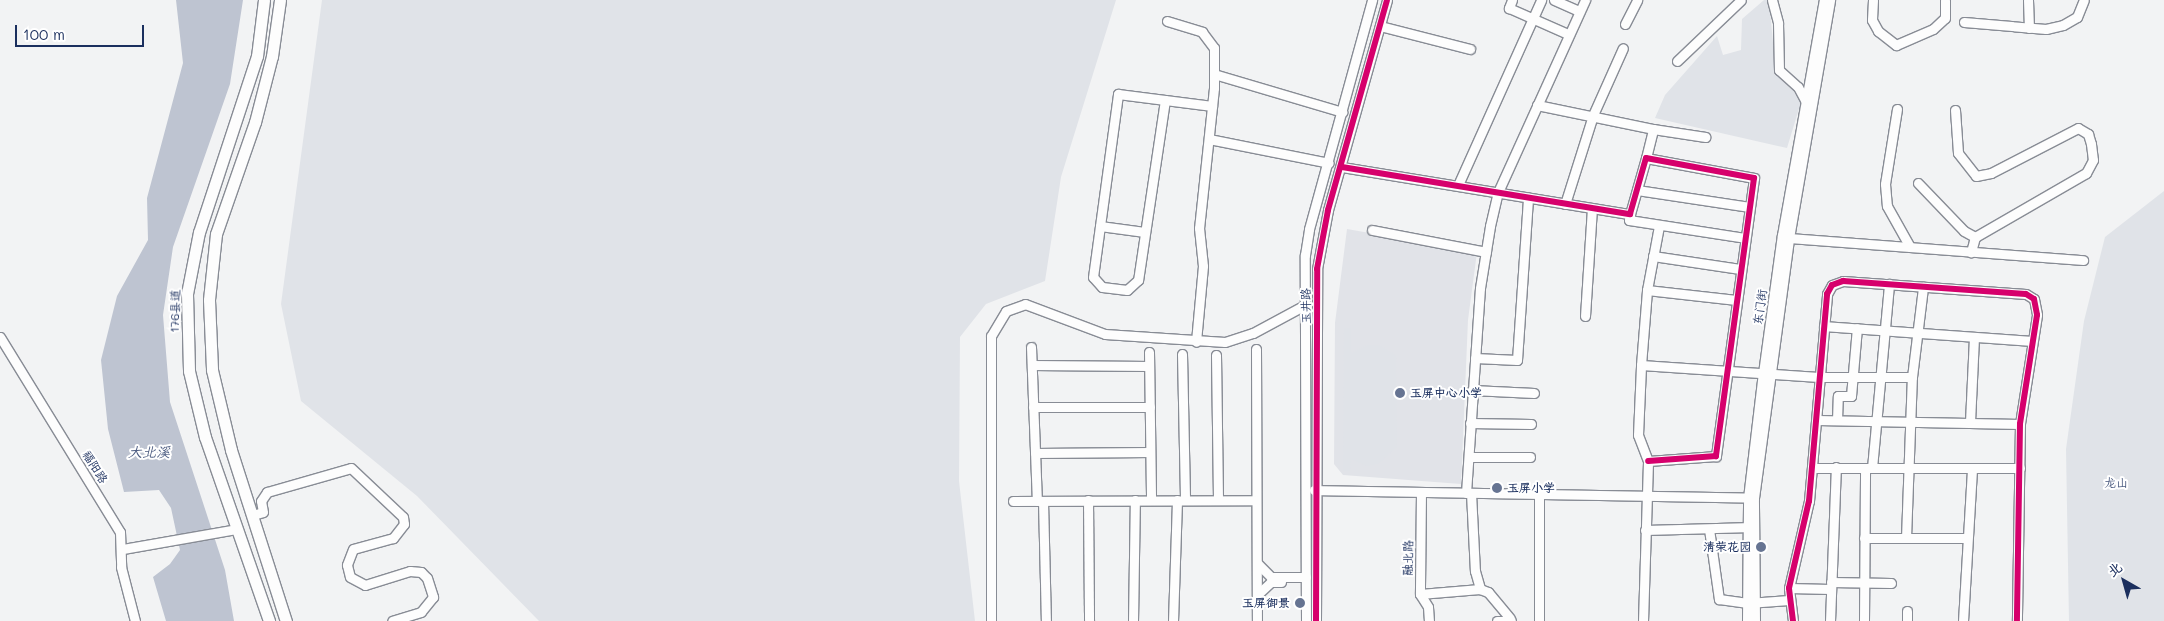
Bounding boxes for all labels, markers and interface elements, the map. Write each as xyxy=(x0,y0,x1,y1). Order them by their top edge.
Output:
scale bar xyxy=(18,15,146,47)
text: 100 m xyxy=(23,24,65,44)
street label: 玉井路 xyxy=(1298,288,1314,324)
street label: 东门街 xyxy=(1750,288,1770,326)
street label: 176县道 xyxy=(167,289,183,333)
place label: 玉屏中心小学 xyxy=(1410,386,1482,400)
marker: 玉屏中心小学 xyxy=(1394,387,1406,399)
water label: 大北溪 xyxy=(128,444,170,460)
street label: 福阳路 xyxy=(79,448,111,486)
park label: 龙山 xyxy=(2104,476,2128,490)
place label: 玉屏小学 xyxy=(1507,481,1555,495)
marker: 玉屏小学 xyxy=(1491,482,1503,494)
street label: 融北路 xyxy=(1400,540,1416,576)
place label: 清荣花园 xyxy=(1703,540,1751,554)
marker: 清荣花园 xyxy=(1755,541,1767,553)
north arrow xyxy=(2099,556,2149,606)
text: 北 xyxy=(2103,557,2126,581)
place label: 玉屏御景 xyxy=(1242,596,1290,610)
marker: 玉屏御景 xyxy=(1294,597,1306,609)

